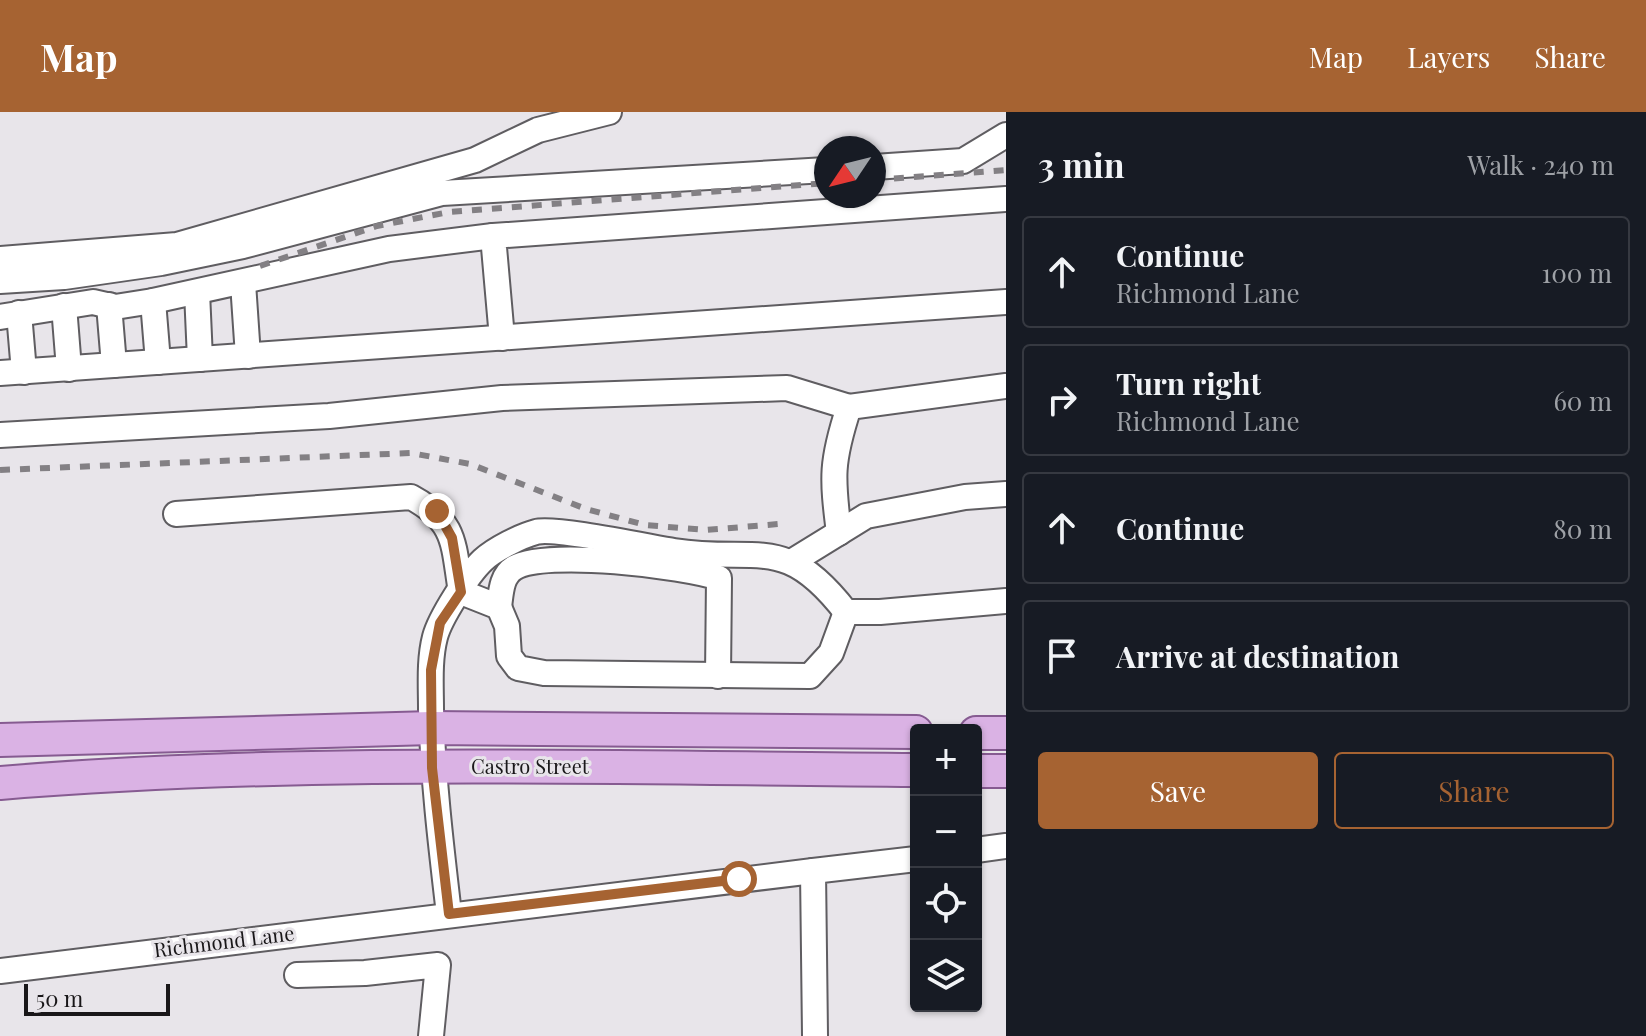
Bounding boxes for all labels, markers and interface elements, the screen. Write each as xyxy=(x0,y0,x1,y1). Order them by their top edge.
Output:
text: Map xyxy=(40,31,117,82)
text: Map xyxy=(1309,38,1363,75)
text: Layers xyxy=(1407,38,1490,75)
text: Share xyxy=(1534,38,1606,75)
north arrow xyxy=(814,136,886,208)
text: 3 min xyxy=(1038,141,1125,187)
text: Walk · 240 m xyxy=(1467,147,1614,182)
text: Continue xyxy=(1116,235,1244,275)
icon: ahead xyxy=(1040,250,1084,294)
text: 100 m xyxy=(1542,255,1612,290)
text: Richmond Lane xyxy=(1116,275,1300,310)
text: Turn right xyxy=(1116,363,1261,403)
icon: right xyxy=(1040,378,1084,422)
text: 60 m xyxy=(1553,383,1612,418)
text: Richmond Lane xyxy=(1116,403,1300,438)
route end xyxy=(419,493,455,529)
icon: ahead xyxy=(1040,506,1084,550)
text: Continue xyxy=(1116,508,1244,548)
text: 80 m xyxy=(1553,511,1612,546)
icon: arrive xyxy=(1040,634,1084,678)
text: Arrive at destination xyxy=(1116,636,1399,676)
map controls xyxy=(910,724,982,1012)
button: + xyxy=(910,724,982,796)
street label: Castro Street xyxy=(471,752,590,779)
button: Save xyxy=(1038,752,1318,829)
button: Share xyxy=(1334,752,1614,829)
button: − xyxy=(910,796,982,868)
route start xyxy=(721,861,757,897)
button: locate xyxy=(910,868,982,940)
street label: Richmond Lane xyxy=(152,918,296,963)
button: layers xyxy=(910,940,982,1012)
scale bar xyxy=(24,980,170,1016)
text: 50 m xyxy=(36,983,83,1013)

